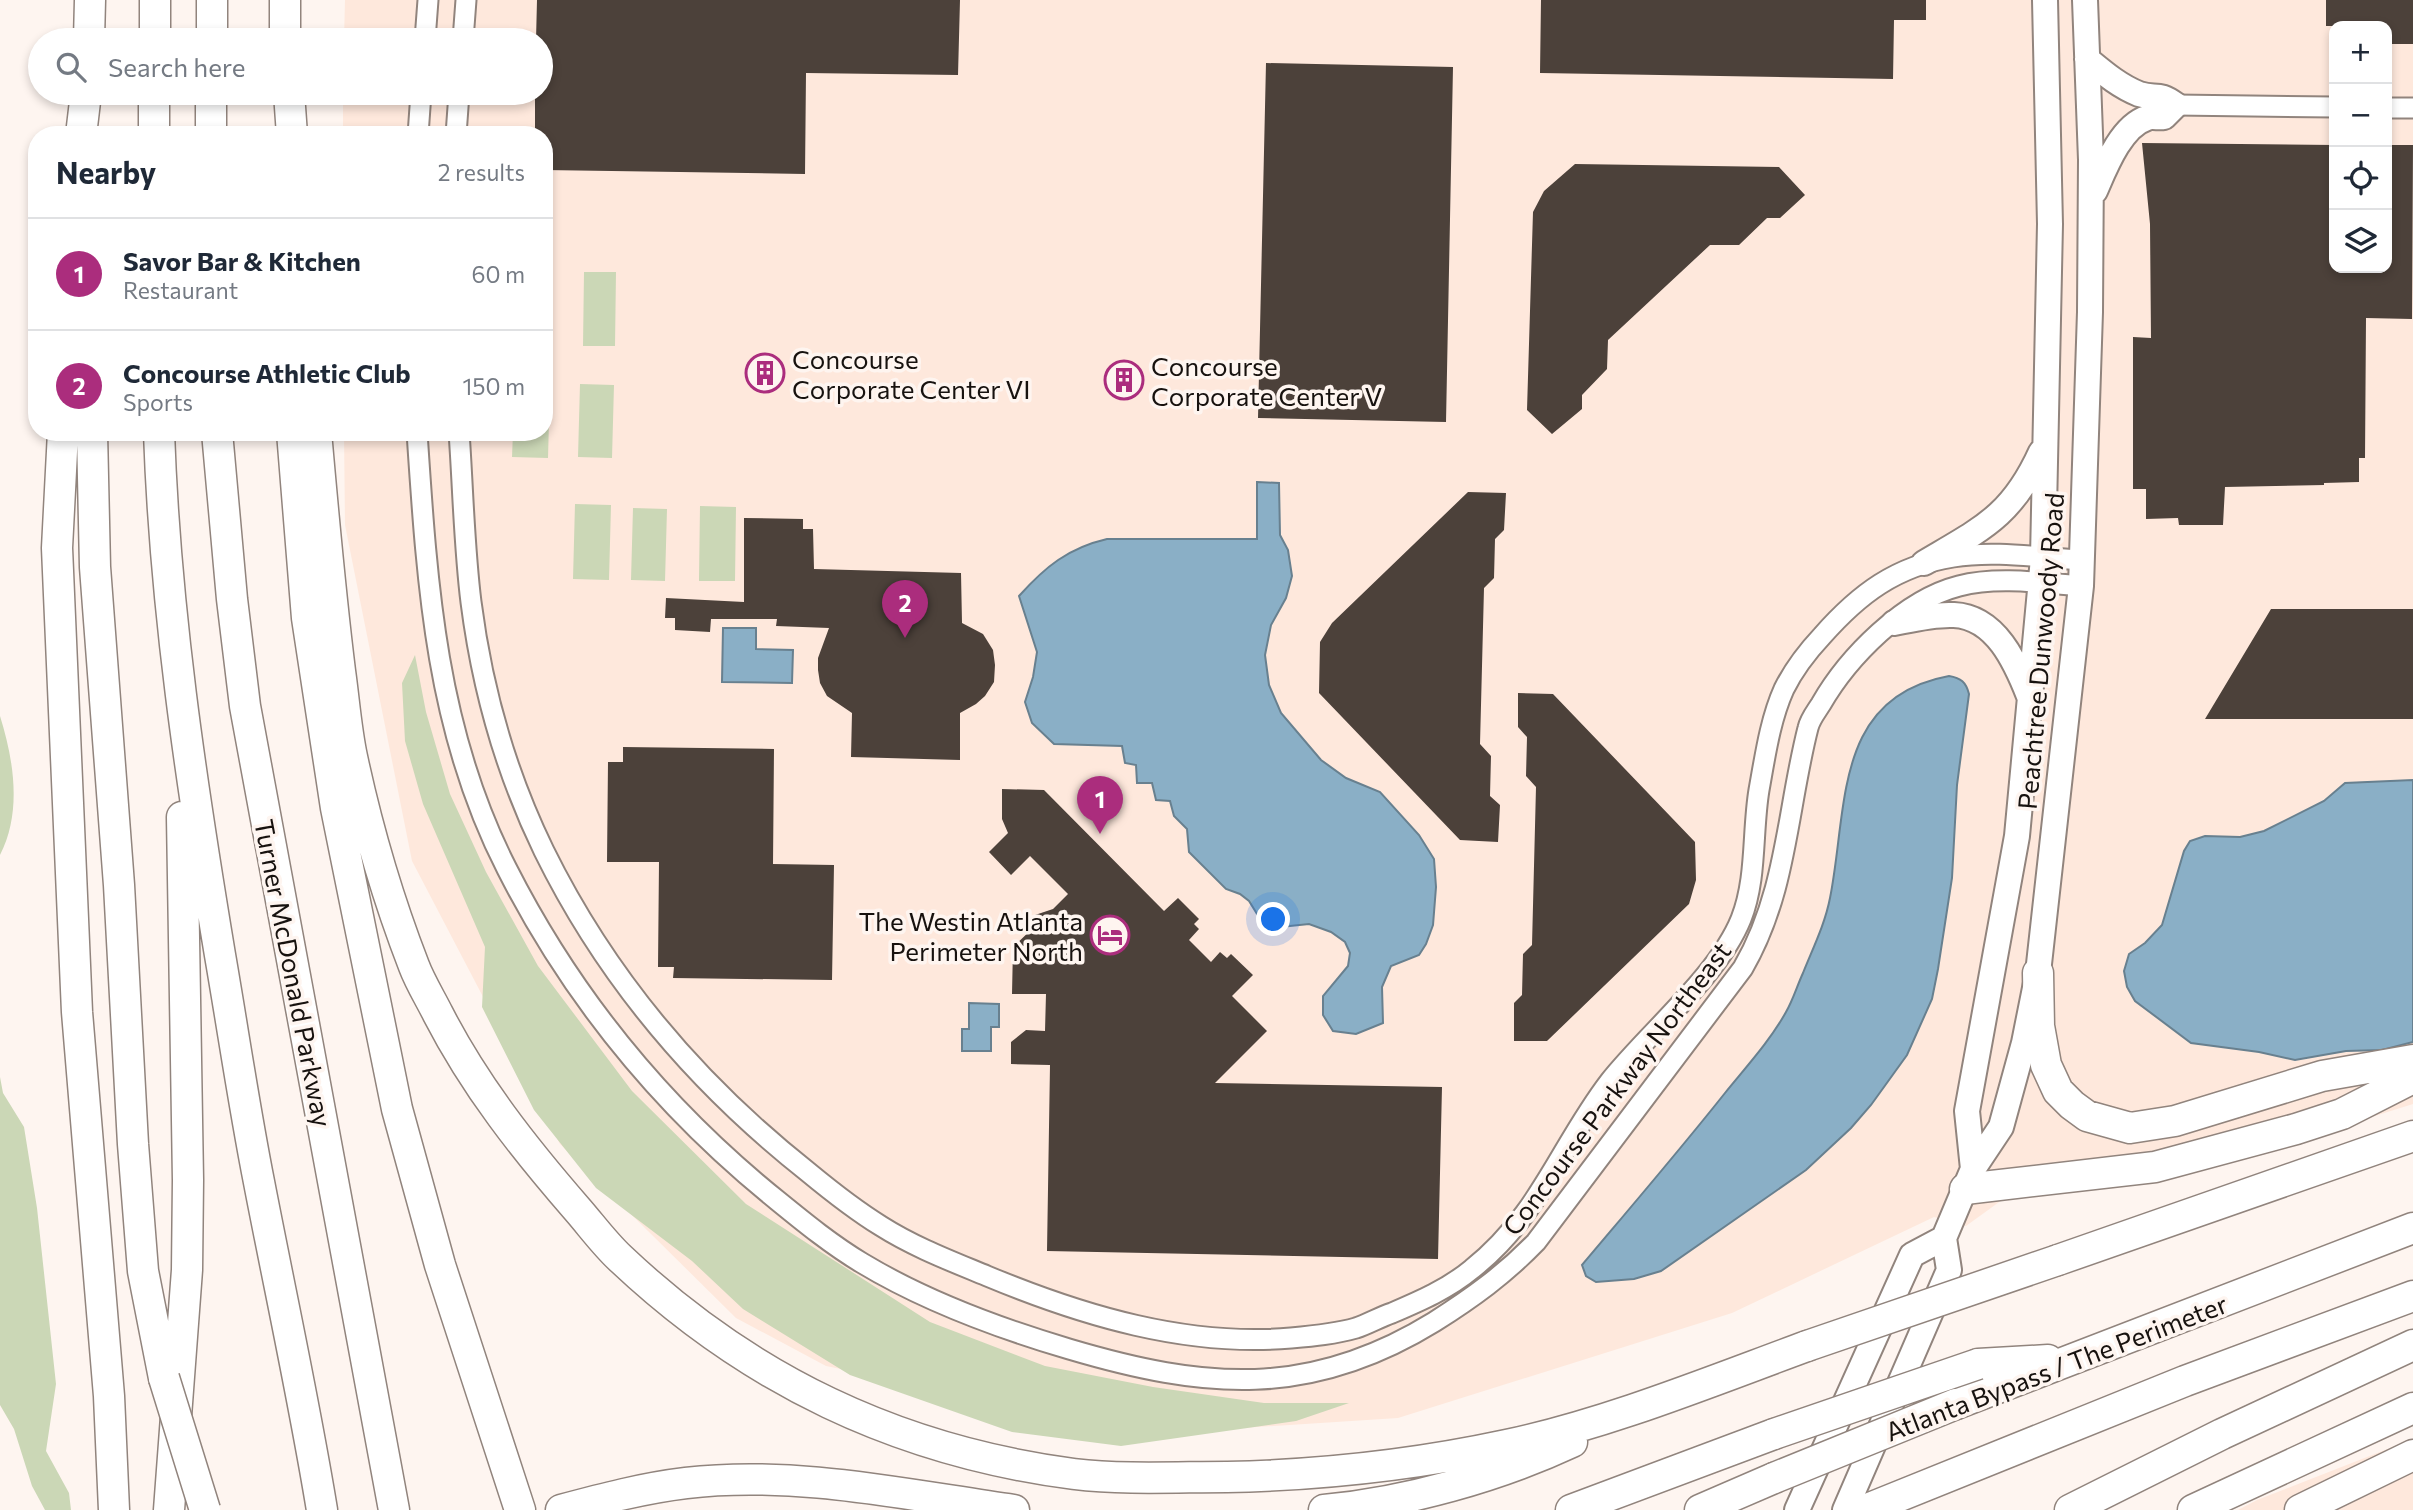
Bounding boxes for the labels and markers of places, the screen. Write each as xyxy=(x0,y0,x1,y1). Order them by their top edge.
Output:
place label: Concourse Corporate Center VI xyxy=(792,343,1031,404)
place label: Concourse Corporate Center V xyxy=(1151,350,1383,411)
building icon: Concourse Corporate Center VI xyxy=(744,352,786,394)
building icon: Concourse Corporate Center V xyxy=(1103,359,1145,401)
pin: 2 xyxy=(882,580,928,638)
pin: 1 xyxy=(1077,776,1123,834)
place label: The Westin Atlanta Perimeter North xyxy=(858,905,1083,966)
hotel icon: The Westin Atlanta Perimeter North xyxy=(1089,914,1131,956)

